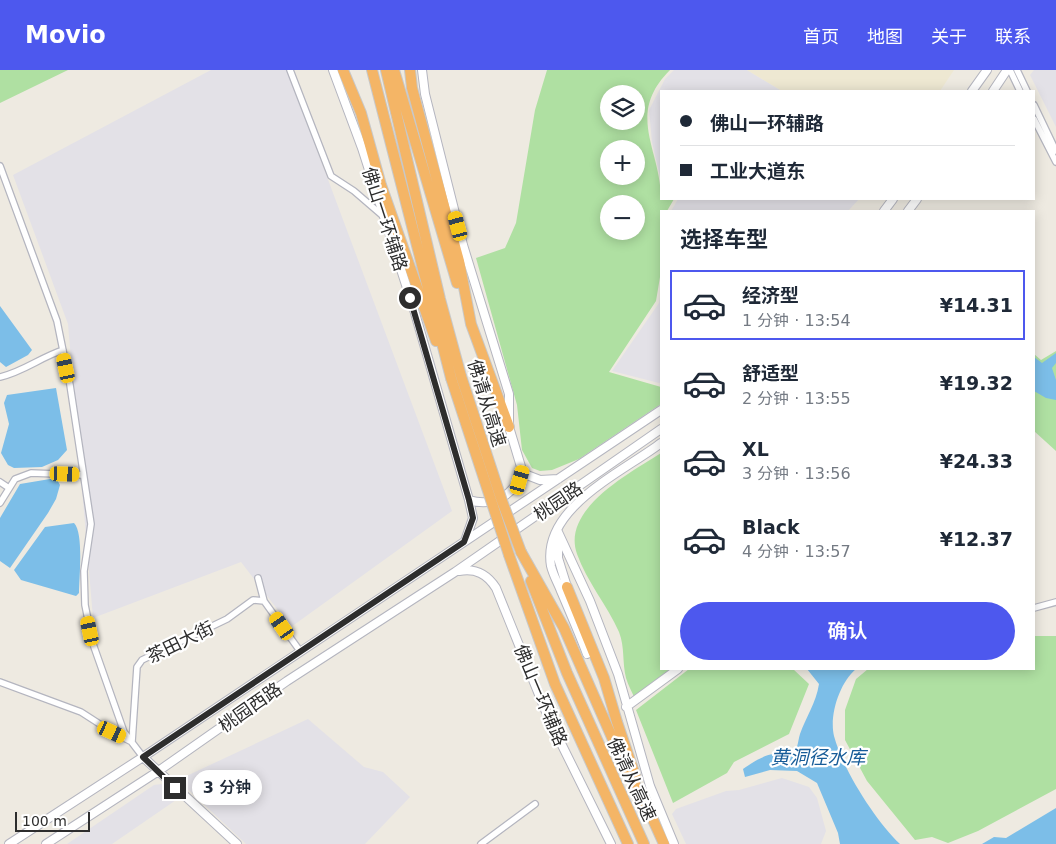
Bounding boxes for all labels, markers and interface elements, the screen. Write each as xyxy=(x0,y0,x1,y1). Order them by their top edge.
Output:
text: Movio xyxy=(25,21,106,49)
text: 首页 xyxy=(803,26,839,47)
text: 地图 xyxy=(867,26,903,47)
text: 关于 xyxy=(931,26,967,47)
text: 联系 xyxy=(995,26,1031,47)
map controls xyxy=(600,85,645,240)
button: layers xyxy=(600,85,645,130)
text: 佛山一环辅路 xyxy=(710,112,824,134)
button: + xyxy=(600,140,645,185)
text: 工业大道东 xyxy=(710,160,805,182)
street label: 佛山一环辅路 xyxy=(358,164,412,274)
button: − xyxy=(600,195,645,240)
car xyxy=(446,210,469,242)
text: 选择车型 xyxy=(680,227,768,252)
icon: car xyxy=(682,283,727,328)
text: 经济型 xyxy=(742,284,799,306)
route start xyxy=(399,287,421,309)
text: ¥14.31 xyxy=(940,294,1013,316)
text: 1 分钟 · 13:54 xyxy=(742,311,851,330)
car xyxy=(55,352,76,384)
street label: 佛清从高速 xyxy=(464,357,510,449)
icon: car xyxy=(682,361,727,406)
text: 舒适型 xyxy=(742,362,799,384)
text: ¥19.32 xyxy=(940,372,1013,394)
text: 2 分钟 · 13:55 xyxy=(742,389,851,408)
text: XL xyxy=(742,438,769,460)
icon: car xyxy=(682,439,727,484)
text: ¥24.33 xyxy=(940,450,1013,472)
car xyxy=(508,464,531,496)
text: 3 分钟 · 13:56 xyxy=(742,464,851,483)
car xyxy=(49,466,80,482)
street label: 桃园路 xyxy=(530,477,586,525)
text: Black xyxy=(742,516,800,538)
icon: car xyxy=(682,517,727,562)
text: ¥12.37 xyxy=(940,528,1013,550)
text: 4 分钟 · 13:57 xyxy=(742,542,851,561)
button: 确认 xyxy=(680,602,1015,660)
car xyxy=(267,609,296,643)
car xyxy=(79,615,100,647)
street label: 茶田大街 xyxy=(143,617,217,667)
street label: 佛山一环辅路 xyxy=(510,641,572,749)
street label: 桃园西路 xyxy=(214,678,286,736)
car xyxy=(95,719,128,745)
street label: 佛清从高速 xyxy=(603,734,661,824)
water label: 黄洞径水库 xyxy=(770,746,868,768)
callout: 3 分钟 xyxy=(192,770,262,806)
route end xyxy=(164,777,186,799)
text: 3 分钟 xyxy=(203,778,251,797)
scale bar xyxy=(15,809,90,832)
text: 100 m xyxy=(22,813,67,829)

